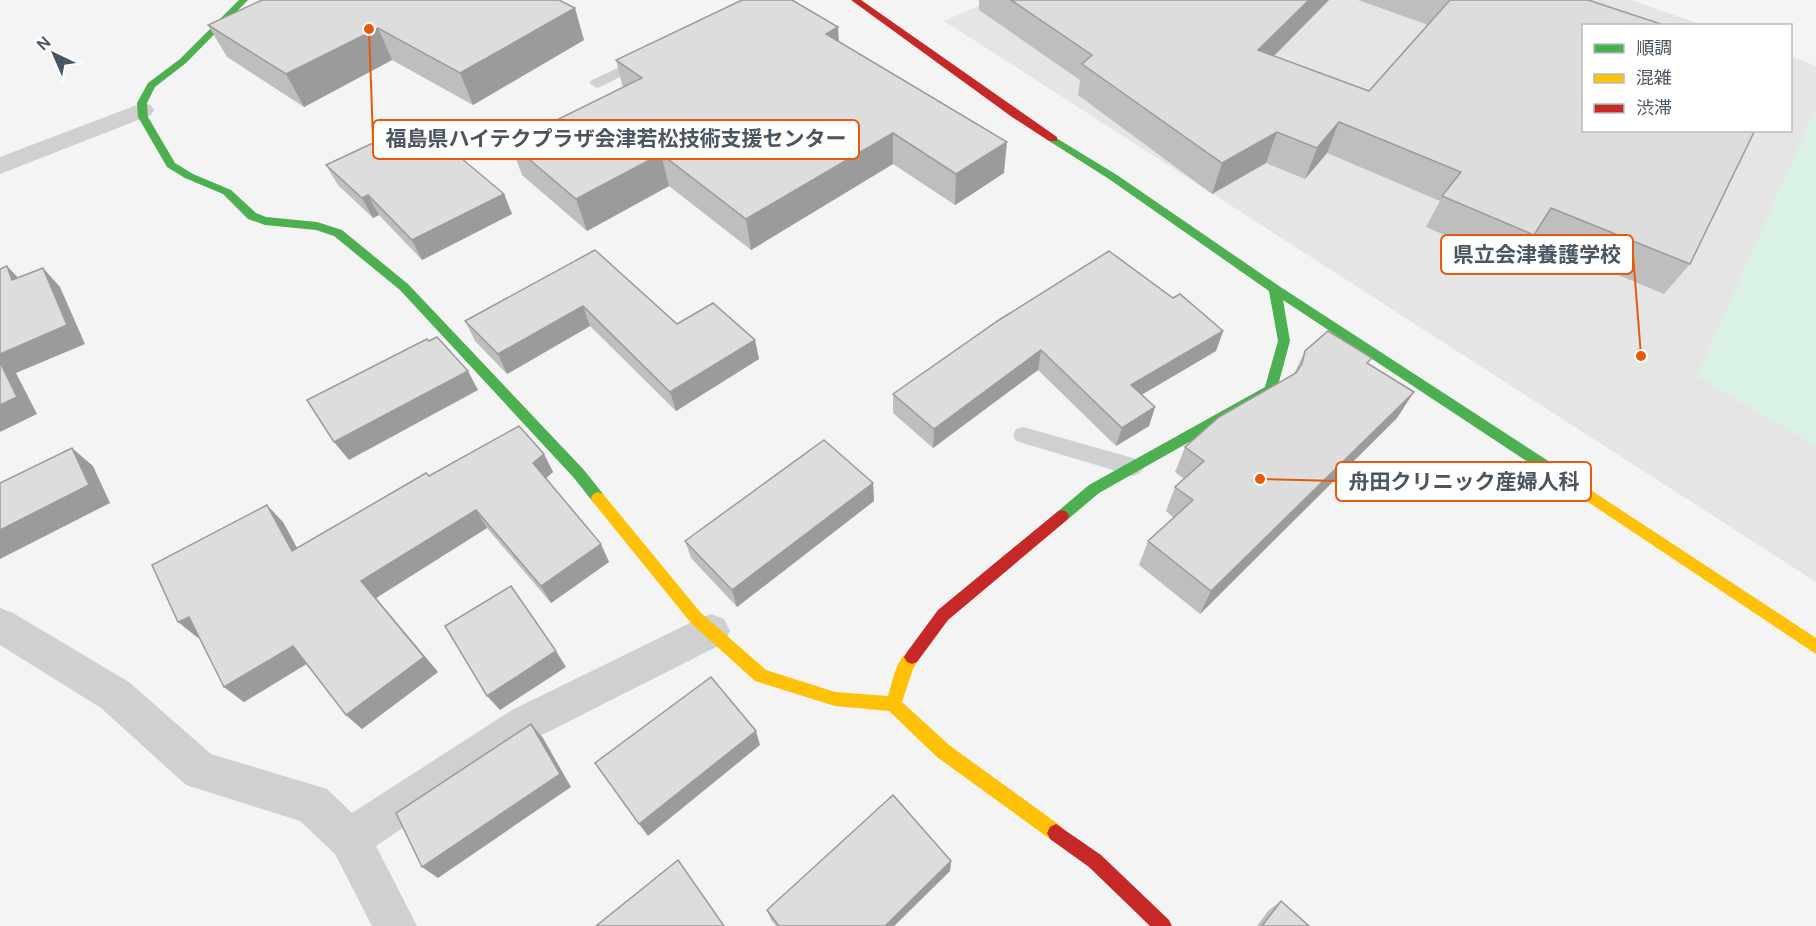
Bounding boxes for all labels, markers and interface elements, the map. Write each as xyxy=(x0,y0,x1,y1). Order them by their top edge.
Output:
north arrow xyxy=(24,24,84,84)
legend xyxy=(1582,24,1792,132)
text: N xyxy=(32,31,55,55)
text: 順調 xyxy=(1636,35,1672,59)
text: 混雑 xyxy=(1636,65,1672,89)
text: 渋滞 xyxy=(1636,95,1672,119)
callout: 福島県ハイテクプラザ会津若松技術支援センター xyxy=(373,120,859,159)
text: 福島県ハイテクプラザ会津若松技術支援センター xyxy=(385,124,847,152)
callout: 県立会津養護学校 xyxy=(1441,235,1633,274)
text: 県立会津養護学校 xyxy=(1453,240,1621,268)
callout: 舟田クリニック産婦人科 xyxy=(1336,462,1591,501)
text: 舟田クリニック産婦人科 xyxy=(1349,467,1580,495)

